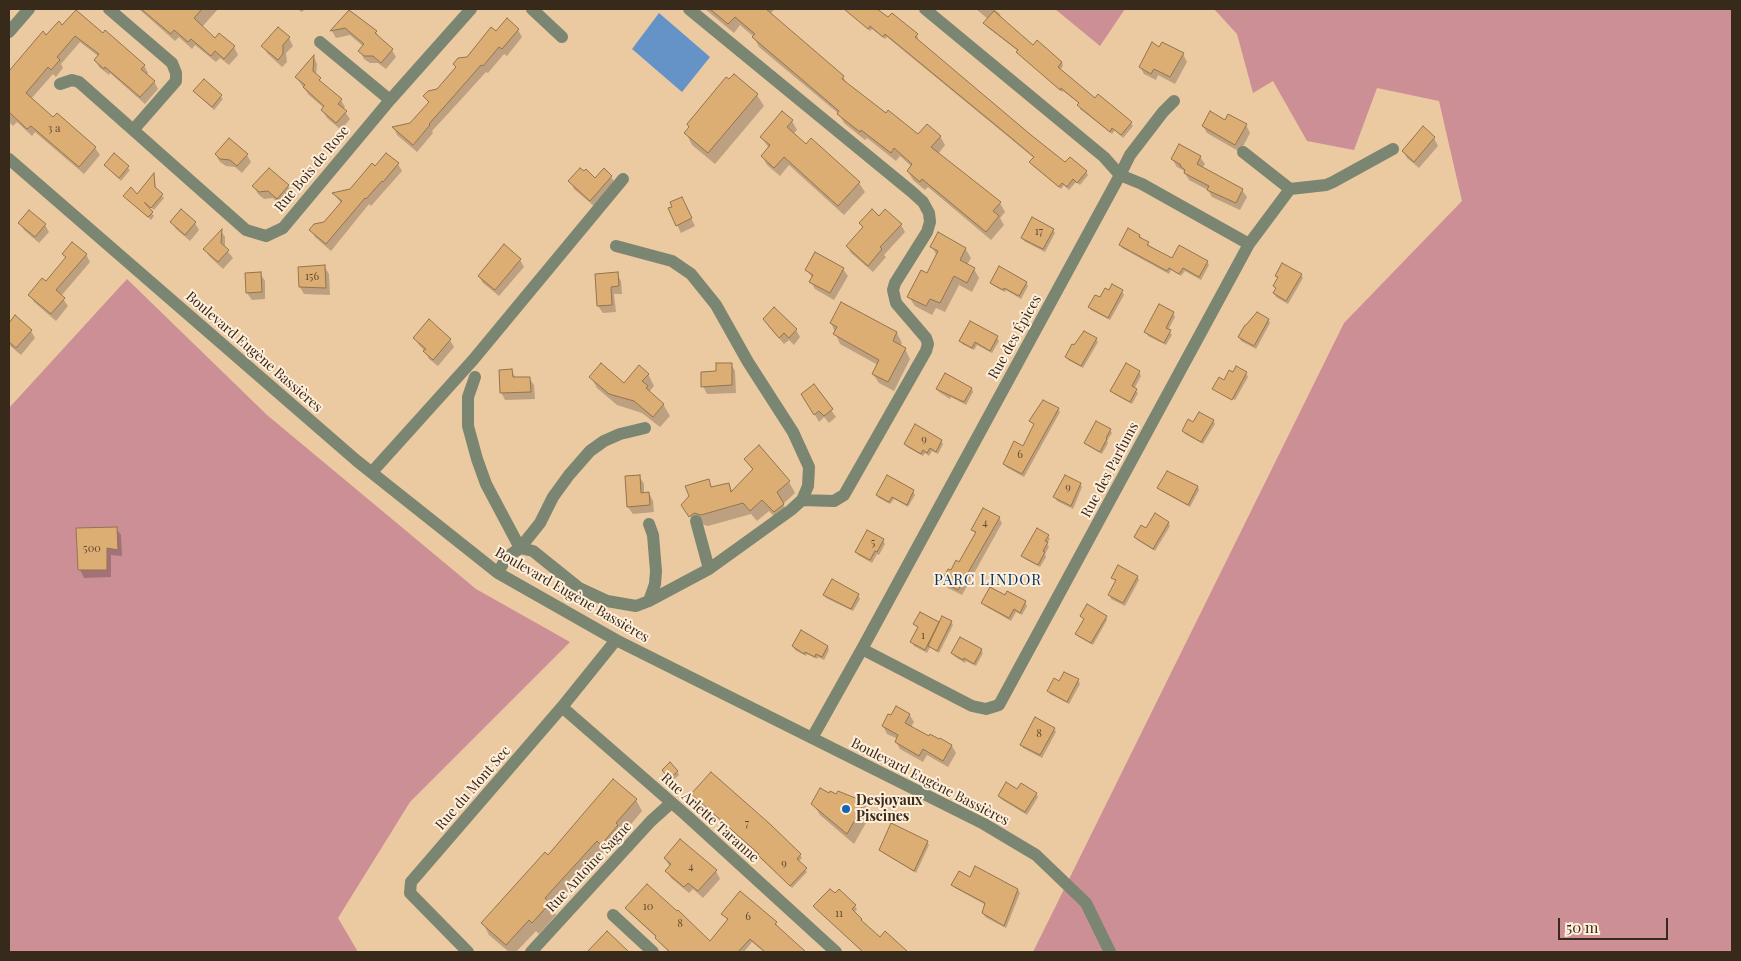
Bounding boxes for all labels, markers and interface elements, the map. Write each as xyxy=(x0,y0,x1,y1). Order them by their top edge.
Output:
house number: 3 a xyxy=(47,122,61,136)
street label: Rue Bois de Rose xyxy=(271,123,353,215)
house number: 17 xyxy=(1035,225,1043,239)
house number: 156 xyxy=(305,270,319,284)
street label: Boulevard Eugène Bassières xyxy=(182,288,326,416)
street label: Rue des Épices xyxy=(985,292,1045,382)
street label: Rue des Parfums xyxy=(1078,420,1142,520)
house number: 9 xyxy=(921,433,927,447)
house number: 6 xyxy=(1017,448,1023,462)
house number: 9 xyxy=(1065,481,1071,495)
house number: 4 xyxy=(982,516,988,530)
house number: 5 xyxy=(871,536,875,550)
house number: 500 xyxy=(83,542,101,556)
street label: Boulevard Eugène Bassières xyxy=(492,544,652,646)
district label: PARC LINDOR xyxy=(933,571,1043,589)
house number: 1 xyxy=(921,629,925,643)
house number: 8 xyxy=(1036,727,1042,741)
street label: Boulevard Eugène Bassières xyxy=(848,735,1012,829)
street label: Rue du Mont Sec xyxy=(432,743,514,833)
street label: Rue Arlette Taranne xyxy=(658,770,762,866)
place label: Desjoyaux Piscines xyxy=(856,793,923,826)
marker: Desjoyaux Piscines xyxy=(840,803,852,815)
house number: 7 xyxy=(745,817,749,831)
street label: Rue Antoine Sagne xyxy=(543,818,635,916)
house number: 9 xyxy=(781,857,787,871)
house number: 4 xyxy=(688,860,694,874)
house number: 10 xyxy=(643,900,653,914)
house number: 11 xyxy=(835,907,843,921)
scale bar xyxy=(1561,908,1671,940)
house number: 6 xyxy=(745,910,751,924)
house number: 8 xyxy=(677,917,683,931)
text: 50 m xyxy=(1566,917,1598,937)

